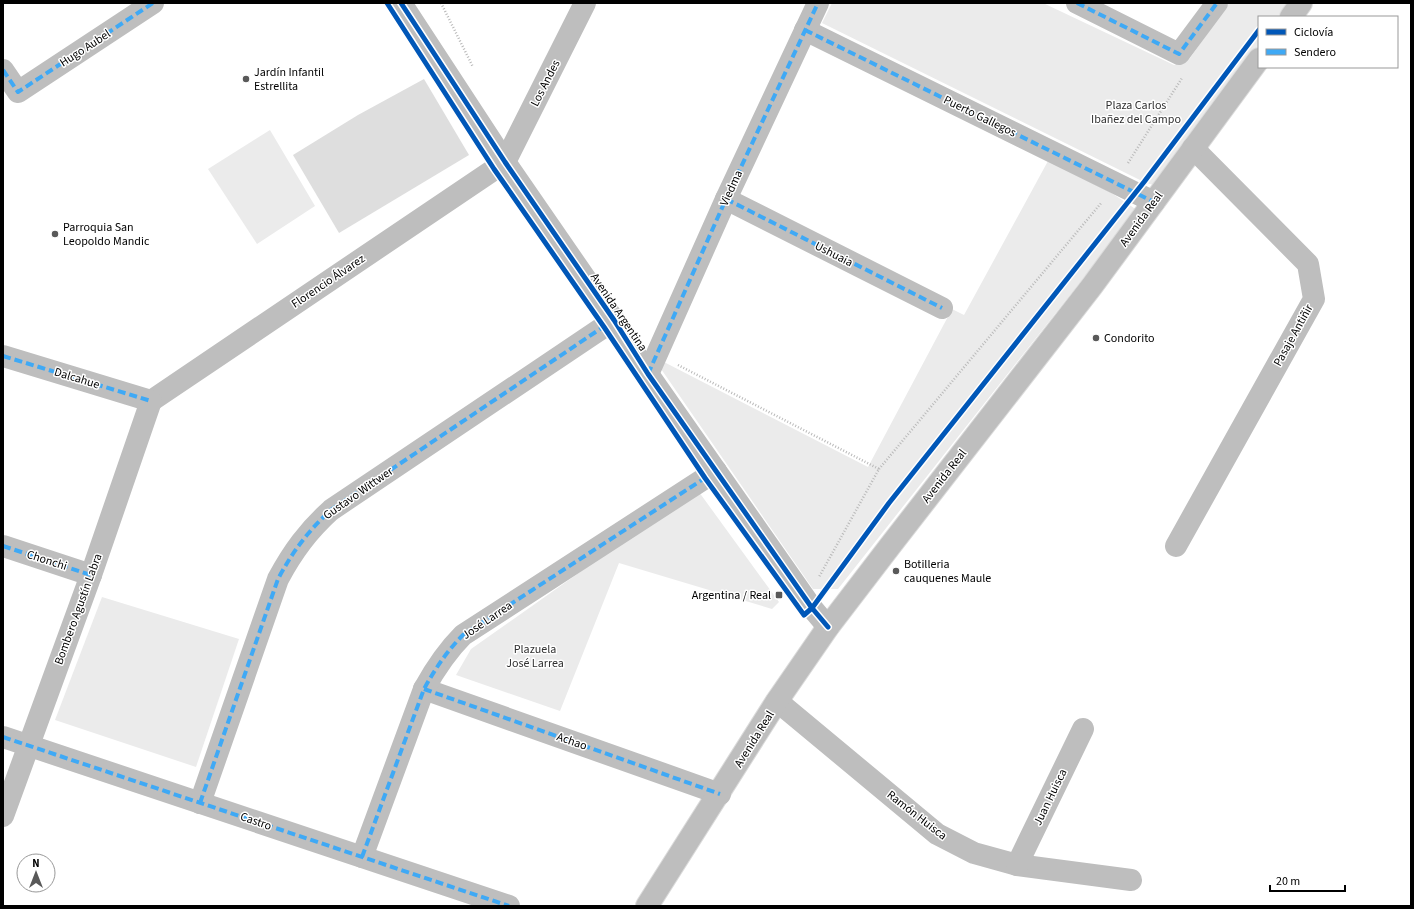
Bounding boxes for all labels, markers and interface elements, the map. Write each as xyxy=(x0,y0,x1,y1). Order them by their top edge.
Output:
legend xyxy=(1258,16,1398,68)
text: Ciclovía xyxy=(1294,24,1333,41)
street label: Hugo Aubel xyxy=(56,26,114,71)
text: Sendero xyxy=(1294,44,1336,61)
street label: Los Andes xyxy=(526,57,564,110)
place label: Jardín Infantil Estrellita xyxy=(254,64,324,95)
marker: Jardín Infantil Estrellita xyxy=(241,74,251,84)
street label: Puerto Gallegos xyxy=(941,91,1019,141)
park label: Plaza Carlos Ibañez del Campo xyxy=(1091,97,1181,128)
street label: Viedma xyxy=(716,168,747,209)
street label: Avenida Real xyxy=(1116,188,1167,250)
place label: Parroquia San Leopoldo Mandic xyxy=(63,219,150,250)
marker: Parroquia San Leopoldo Mandic xyxy=(50,229,60,239)
street label: Ushuaia xyxy=(812,238,856,271)
street label: Florencio Álvarez xyxy=(288,250,368,312)
street label: Avenida Argentina xyxy=(586,270,651,355)
street label: Pasaje Antiñir xyxy=(1269,300,1318,369)
place label: Condorito xyxy=(1104,330,1155,347)
marker: Condorito xyxy=(1091,333,1101,343)
street label: Dalcahue xyxy=(52,363,102,393)
street label: Avenida Real xyxy=(918,446,971,507)
street label: Gustavo Wittwer xyxy=(320,462,397,524)
street label: Chonchi xyxy=(25,546,69,575)
street label: Bombero Agustín Labra xyxy=(50,551,107,667)
place label: Botilleria cauquenes Maule xyxy=(904,556,991,587)
marker: Botilleria cauquenes Maule xyxy=(891,566,901,576)
place label: Argentina / Real xyxy=(692,587,771,604)
marker: Argentina / Real xyxy=(774,590,784,600)
street label: José Larrea xyxy=(459,597,516,644)
park label: Plazuela José Larrea xyxy=(506,641,564,672)
street label: Avenida Real xyxy=(730,708,779,771)
street label: Achao xyxy=(554,728,589,755)
street label: Juan Huisca xyxy=(1029,766,1071,828)
street label: Ramón Huisca xyxy=(883,787,950,844)
street label: Castro xyxy=(238,808,274,835)
north arrow xyxy=(16,853,56,893)
text: N xyxy=(32,856,40,871)
scale bar xyxy=(1270,867,1345,893)
text: 20 m xyxy=(1276,873,1300,890)

